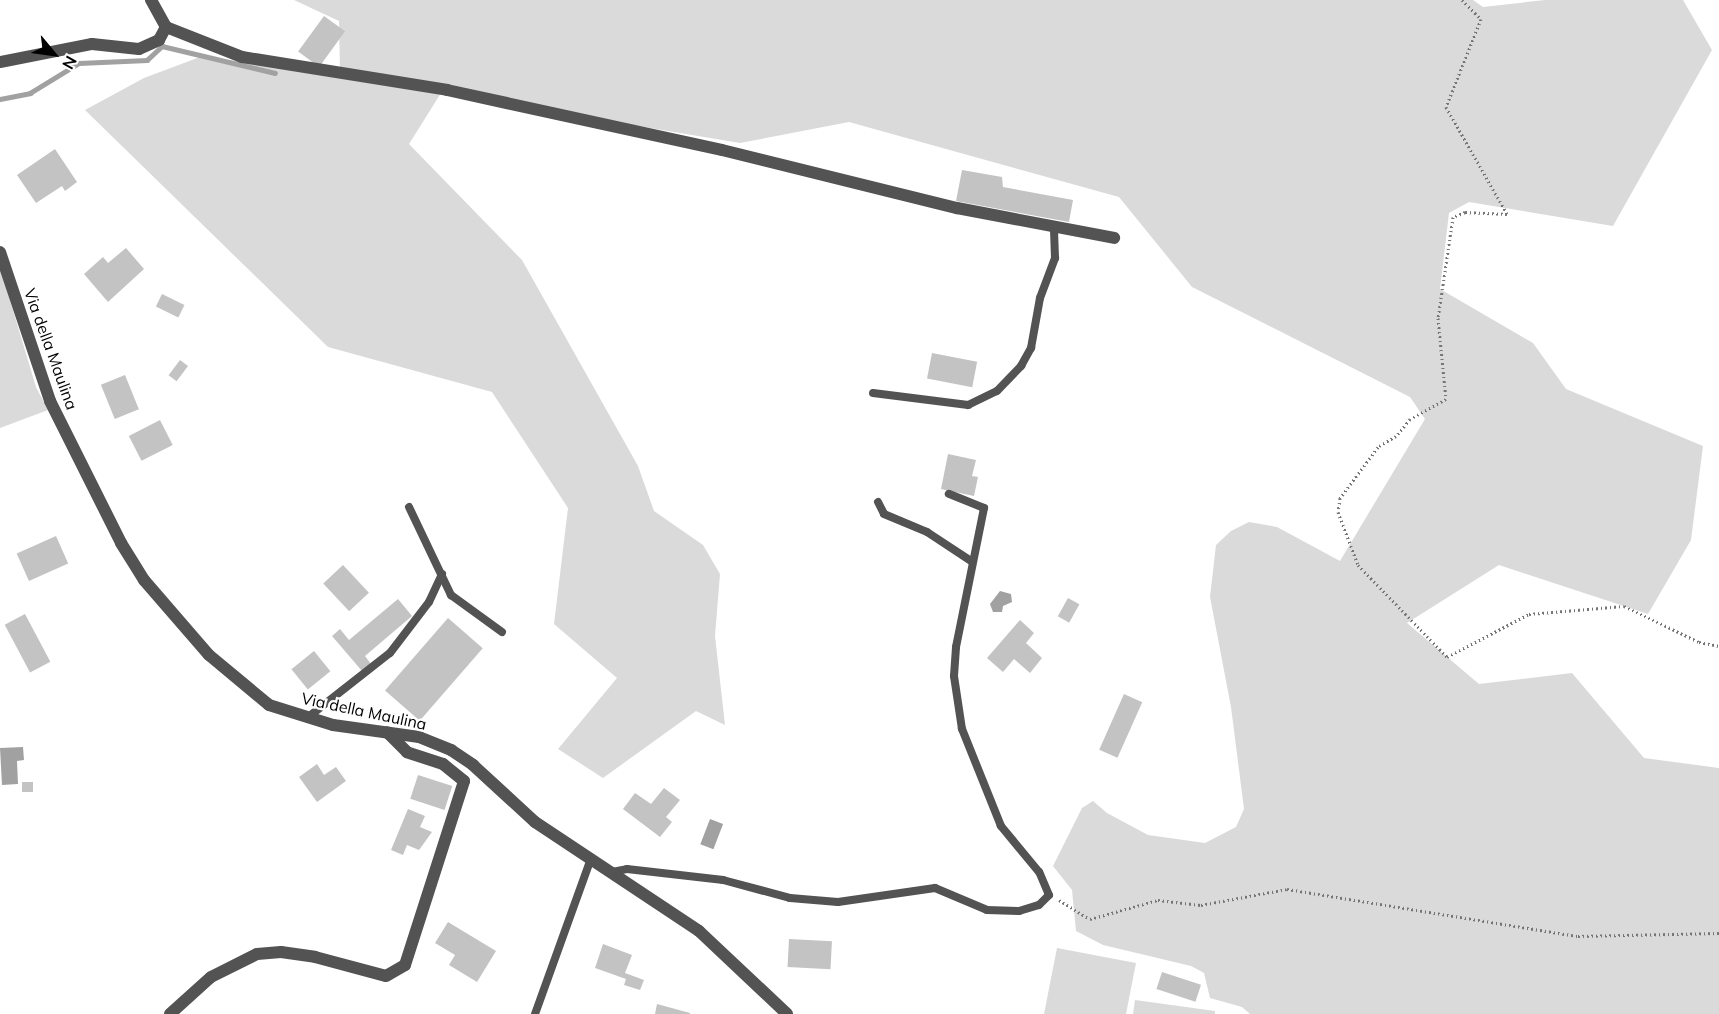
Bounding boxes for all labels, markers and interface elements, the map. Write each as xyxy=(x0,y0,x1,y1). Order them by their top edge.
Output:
north arrow xyxy=(24,24,84,84)
text: N xyxy=(58,53,81,73)
street label: Via della Maulina xyxy=(20,286,82,412)
street label: Via della Maulina xyxy=(300,688,428,734)

